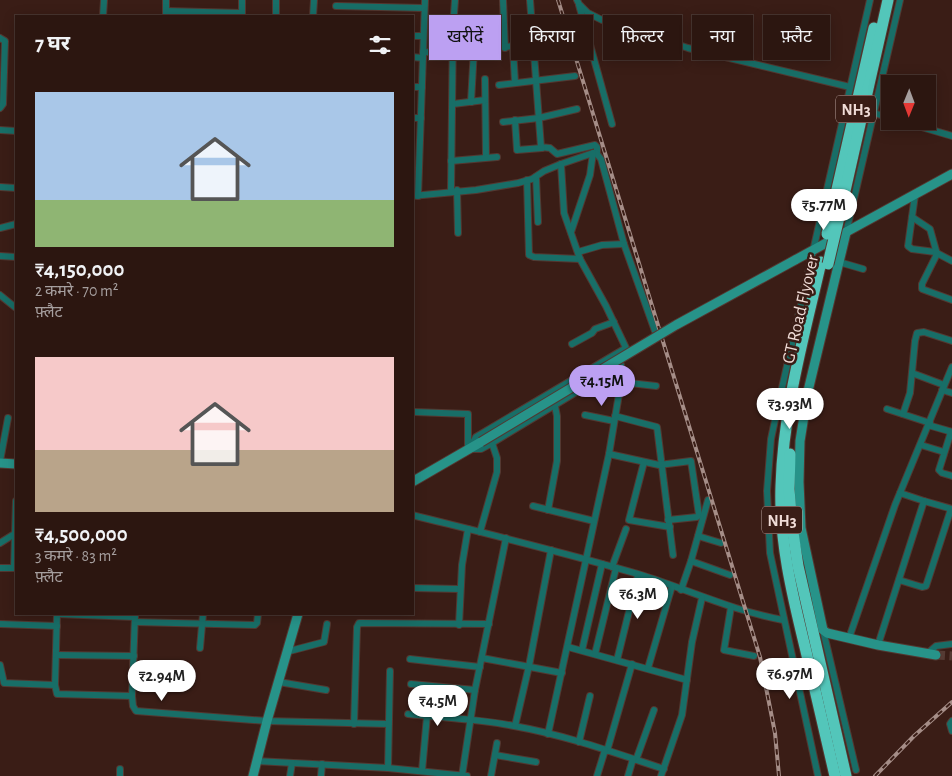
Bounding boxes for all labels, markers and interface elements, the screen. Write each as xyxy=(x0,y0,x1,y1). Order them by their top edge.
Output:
chip: खरीदें xyxy=(429,15,501,60)
chip: किराया xyxy=(511,15,593,60)
chip: फ़िल्टर xyxy=(603,15,682,60)
chip: नया xyxy=(692,15,753,60)
chip: फ़्लैट xyxy=(763,15,830,60)
icon: filters xyxy=(366,31,394,59)
text: 7 घर xyxy=(35,33,70,54)
north arrow xyxy=(881,75,936,130)
map controls xyxy=(881,75,936,130)
road number: NH3 xyxy=(836,96,876,122)
icon: home xyxy=(170,124,260,214)
pin: ₹5.77M xyxy=(783,188,865,231)
text: ₹5.77M xyxy=(802,197,846,213)
street label: GT Road Flyover xyxy=(780,253,822,365)
text: ₹4,150,000 xyxy=(35,259,124,280)
text: 2 कमरे · 70 m² xyxy=(35,283,118,299)
text: फ़्लैट xyxy=(35,304,63,320)
pin: ₹4.15M xyxy=(561,364,643,407)
text: ₹4.15M xyxy=(580,373,624,389)
pin: ₹3.93M xyxy=(749,388,831,430)
icon: home xyxy=(170,389,260,479)
text: ₹3.93M xyxy=(768,396,812,412)
road number: NH3 xyxy=(762,506,802,534)
text: ₹4,500,000 xyxy=(35,524,128,545)
text: 3 कमरे · 83 m² xyxy=(35,548,117,564)
text: फ़्लैट xyxy=(35,569,63,585)
pin: ₹6.3M xyxy=(603,578,673,620)
text: ₹6.3M xyxy=(619,586,657,602)
pin: ₹6.97M xyxy=(749,658,831,700)
pin: ₹2.94M xyxy=(121,660,203,702)
text: ₹6.97M xyxy=(767,666,813,682)
text: ₹2.94M xyxy=(139,668,185,684)
pin: ₹4.5M xyxy=(403,684,473,727)
text: ₹4.5M xyxy=(419,693,457,709)

